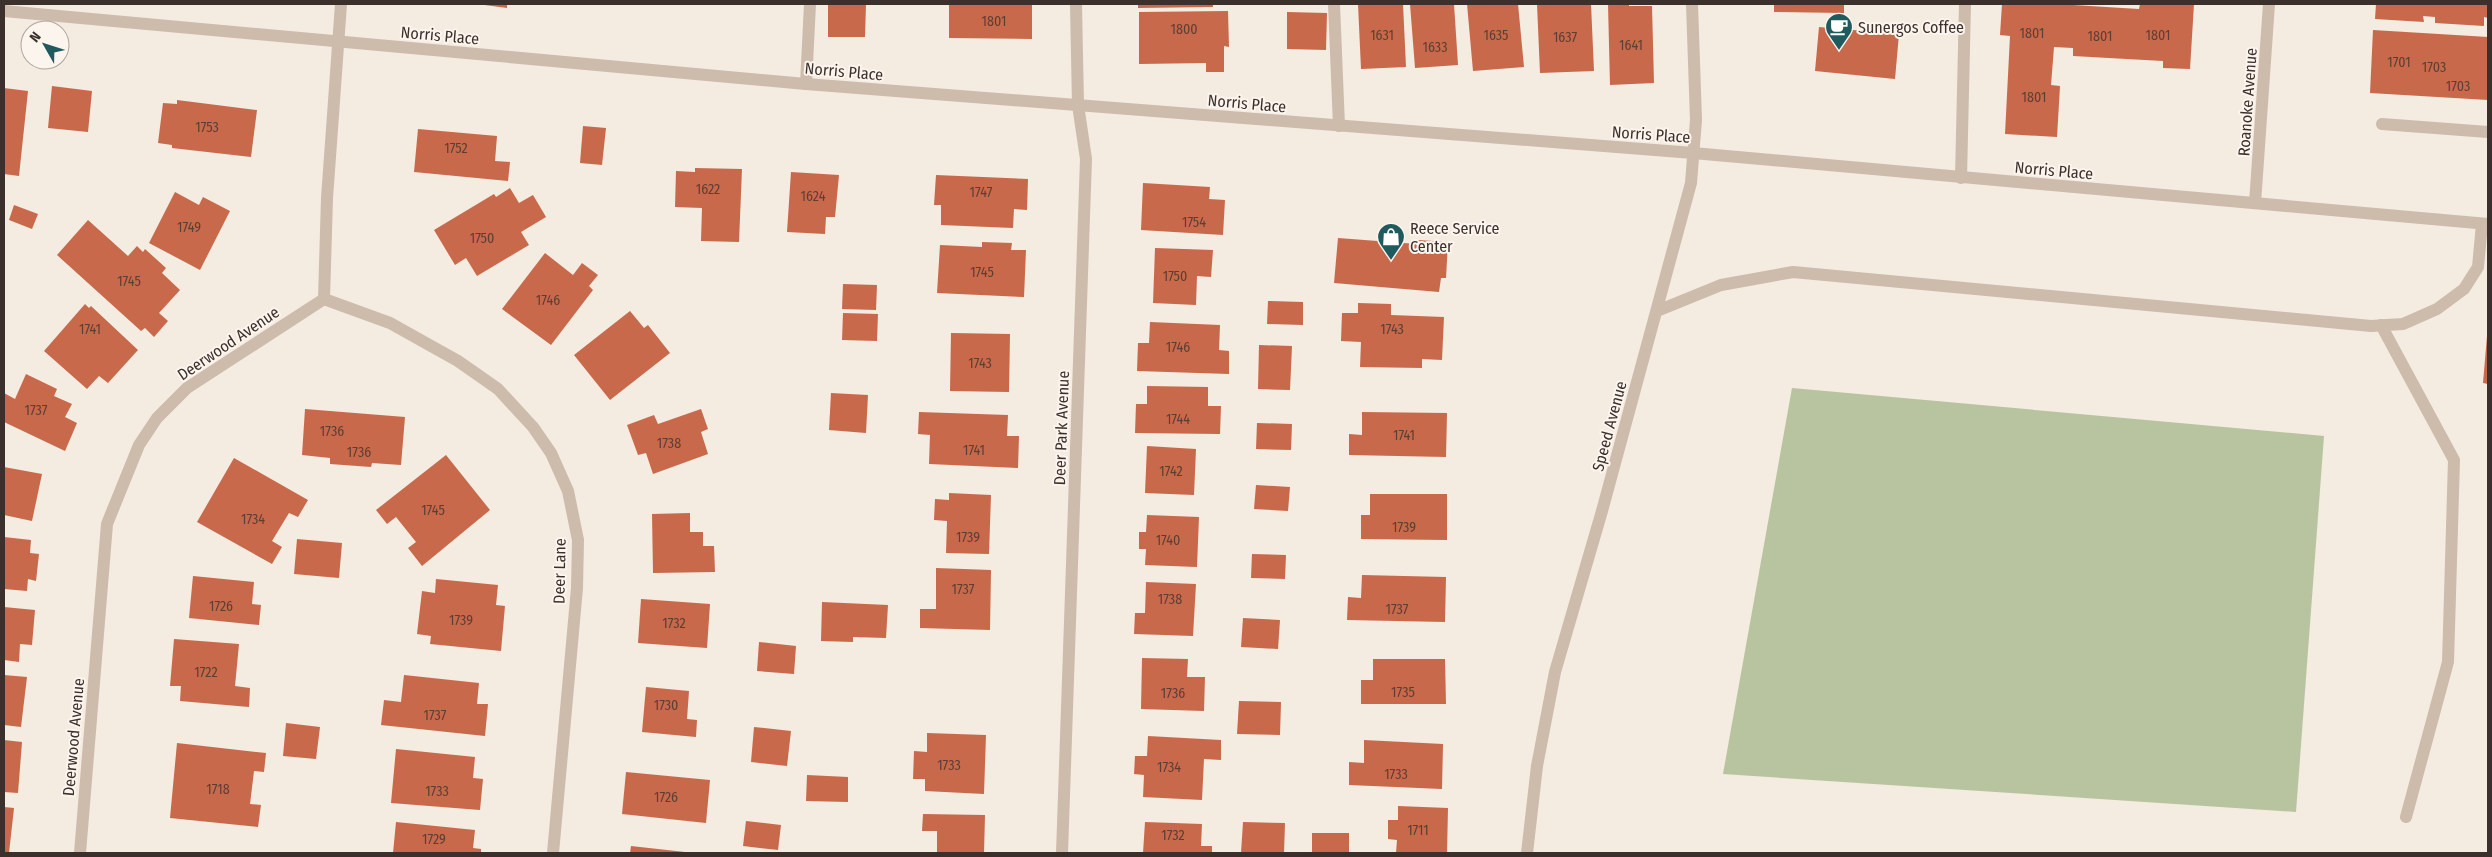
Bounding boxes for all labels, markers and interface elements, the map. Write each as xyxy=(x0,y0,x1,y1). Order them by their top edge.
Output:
cafe icon: Sunergos Coffee xyxy=(1824,12,1854,51)
house number: 1801 xyxy=(982,13,1006,30)
place label: Sunergos Coffee xyxy=(1858,18,1964,37)
north arrow xyxy=(20,20,70,70)
house number: 1800 xyxy=(1170,21,1198,38)
street label: Norris Place xyxy=(400,23,480,48)
house number: 1801 xyxy=(2020,25,2044,42)
house number: 1631 xyxy=(1370,27,1394,44)
house number: 1635 xyxy=(1483,27,1509,44)
house number: 1801 xyxy=(2146,27,2170,44)
house number: 1801 xyxy=(2088,28,2112,45)
text: N xyxy=(26,29,45,46)
house number: 1637 xyxy=(1553,29,1577,46)
house number: 1641 xyxy=(1619,37,1643,54)
house number: 1633 xyxy=(1423,39,1447,56)
street label: Roanoke Avenue xyxy=(2234,47,2261,157)
house number: 1701 xyxy=(2387,54,2411,71)
street label: Norris Place xyxy=(804,59,884,84)
house number: 1703 xyxy=(2422,59,2446,76)
house number: 1703 xyxy=(2446,78,2470,95)
house number: 1801 xyxy=(2022,89,2046,106)
street label: Norris Place xyxy=(1207,91,1287,116)
house number: 1753 xyxy=(195,119,219,136)
street label: Norris Place xyxy=(1611,122,1691,147)
house number: 1752 xyxy=(444,140,468,157)
street label: Norris Place xyxy=(2014,158,2094,183)
house number: 1622 xyxy=(696,181,720,198)
house number: 1747 xyxy=(970,184,993,201)
house number: 1624 xyxy=(801,188,826,205)
house number: 1754 xyxy=(1182,214,1206,231)
house number: 1749 xyxy=(177,219,201,236)
place label: Reece Service Center xyxy=(1410,219,1500,256)
shop icon: Reece Service Center xyxy=(1376,222,1406,261)
house number: 1750 xyxy=(470,230,494,247)
house number: 1745 xyxy=(970,264,994,281)
house number: 1750 xyxy=(1163,268,1187,285)
house number: 1745 xyxy=(117,273,141,290)
house number: 1746 xyxy=(536,292,560,309)
street label: Deerwood Avenue xyxy=(174,302,283,384)
house number: 1741 xyxy=(79,321,101,338)
house number: 1743 xyxy=(1380,321,1404,338)
house number: 1746 xyxy=(1166,339,1190,356)
house number: 1743 xyxy=(968,355,992,372)
street label: Deer Park Avenue xyxy=(1050,370,1073,486)
street label: Speed Avenue xyxy=(1588,379,1631,473)
house number: 1737 xyxy=(25,402,48,419)
house number: 1744 xyxy=(1166,411,1190,428)
house number: 1736 xyxy=(320,423,344,440)
house number: 1741 xyxy=(1393,427,1415,444)
house number: 1738 xyxy=(657,435,681,452)
house number: 1741 xyxy=(963,442,985,459)
house number: 1736 xyxy=(347,444,371,461)
house number: 1742 xyxy=(1159,463,1183,480)
house number: 1745 xyxy=(421,502,445,519)
house number: 1734 xyxy=(241,511,265,528)
house number: 1739 xyxy=(1392,519,1416,536)
house number: 1739 xyxy=(956,529,980,546)
house number: 1740 xyxy=(1156,532,1180,549)
street label: Deer Lane xyxy=(549,538,570,604)
house number: 1737 xyxy=(952,581,975,598)
house number: 1738 xyxy=(1158,591,1182,608)
house number: 1726 xyxy=(209,598,233,615)
house number: 1737 xyxy=(1386,601,1409,618)
house number: 1739 xyxy=(449,612,473,629)
house number: 1732 xyxy=(662,615,686,632)
house number: 1722 xyxy=(194,664,218,681)
street label: Deerwood Avenue xyxy=(59,677,88,797)
house number: 1735 xyxy=(1391,684,1415,701)
house number: 1736 xyxy=(1161,685,1185,702)
house number: 1730 xyxy=(654,697,678,714)
house number: 1737 xyxy=(424,707,447,724)
house number: 1733 xyxy=(937,757,961,774)
house number: 1734 xyxy=(1157,759,1181,776)
house number: 1733 xyxy=(1384,766,1408,783)
house number: 1718 xyxy=(206,781,230,798)
house number: 1733 xyxy=(425,783,449,800)
house number: 1726 xyxy=(654,789,678,806)
house number: 1711 xyxy=(1407,822,1429,839)
house number: 1732 xyxy=(1161,827,1185,844)
house number: 1729 xyxy=(422,831,446,848)

